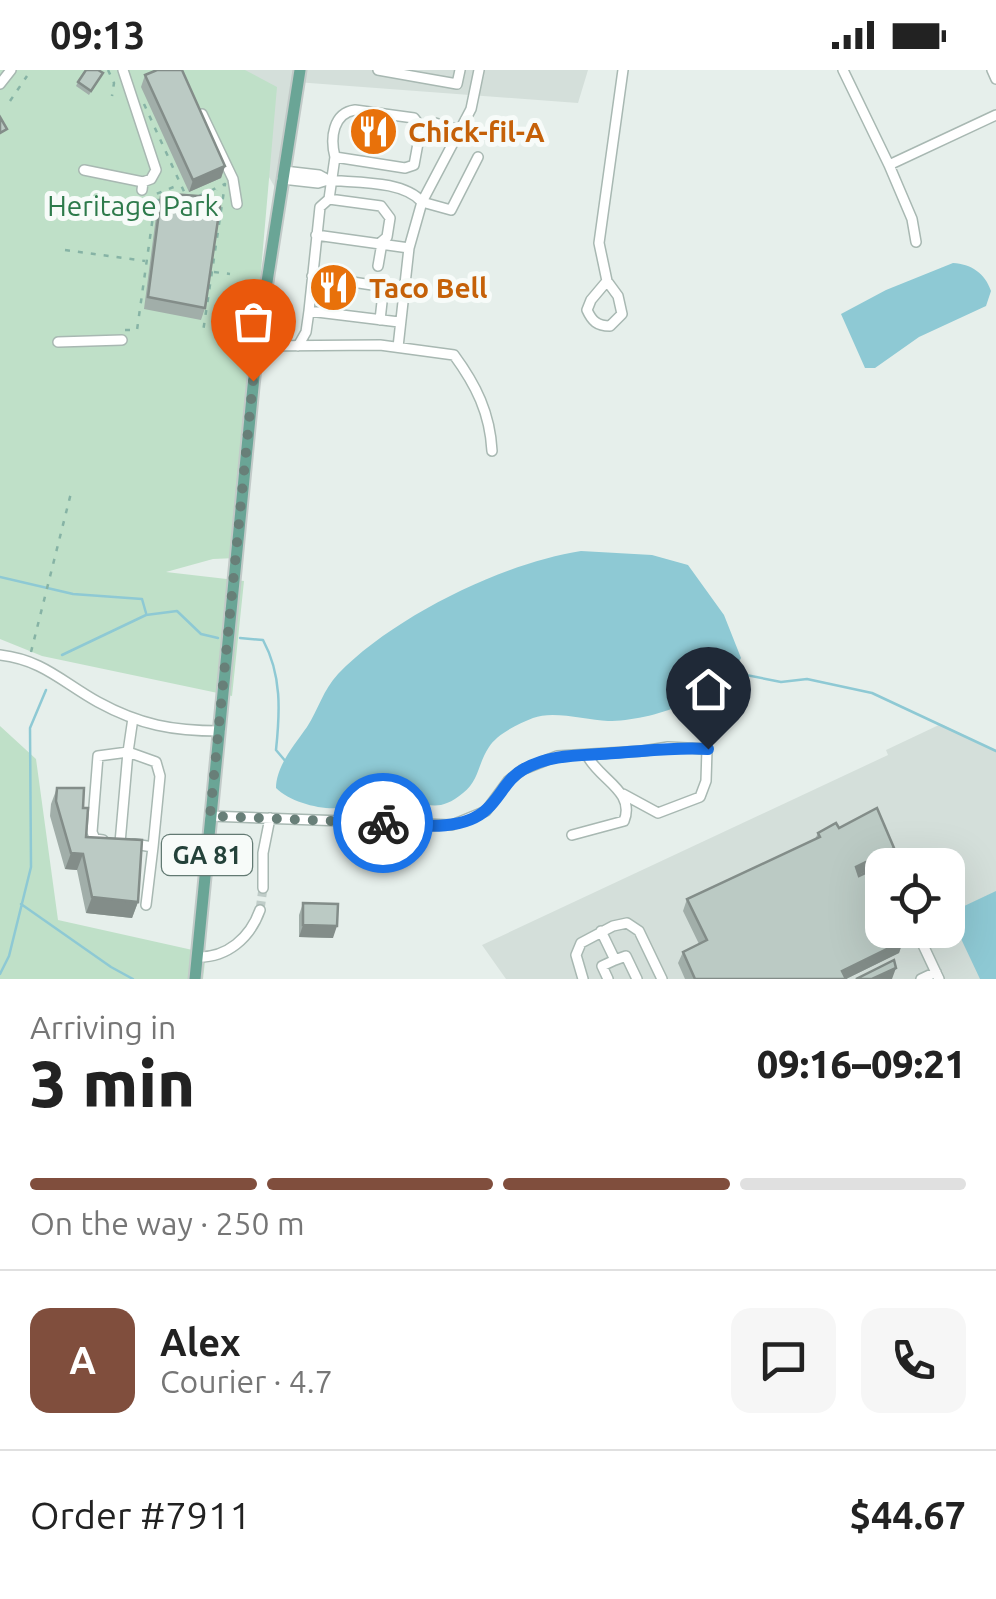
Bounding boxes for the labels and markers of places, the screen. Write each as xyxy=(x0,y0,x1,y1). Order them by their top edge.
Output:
restaurant icon: Chick-fil-A xyxy=(347,105,399,157)
place label: Chick-fil-A xyxy=(408,116,545,147)
restaurant icon: Taco Bell xyxy=(308,261,360,313)
place label: Taco Bell xyxy=(369,272,488,303)
pin xyxy=(211,279,296,382)
pin xyxy=(666,647,751,750)

